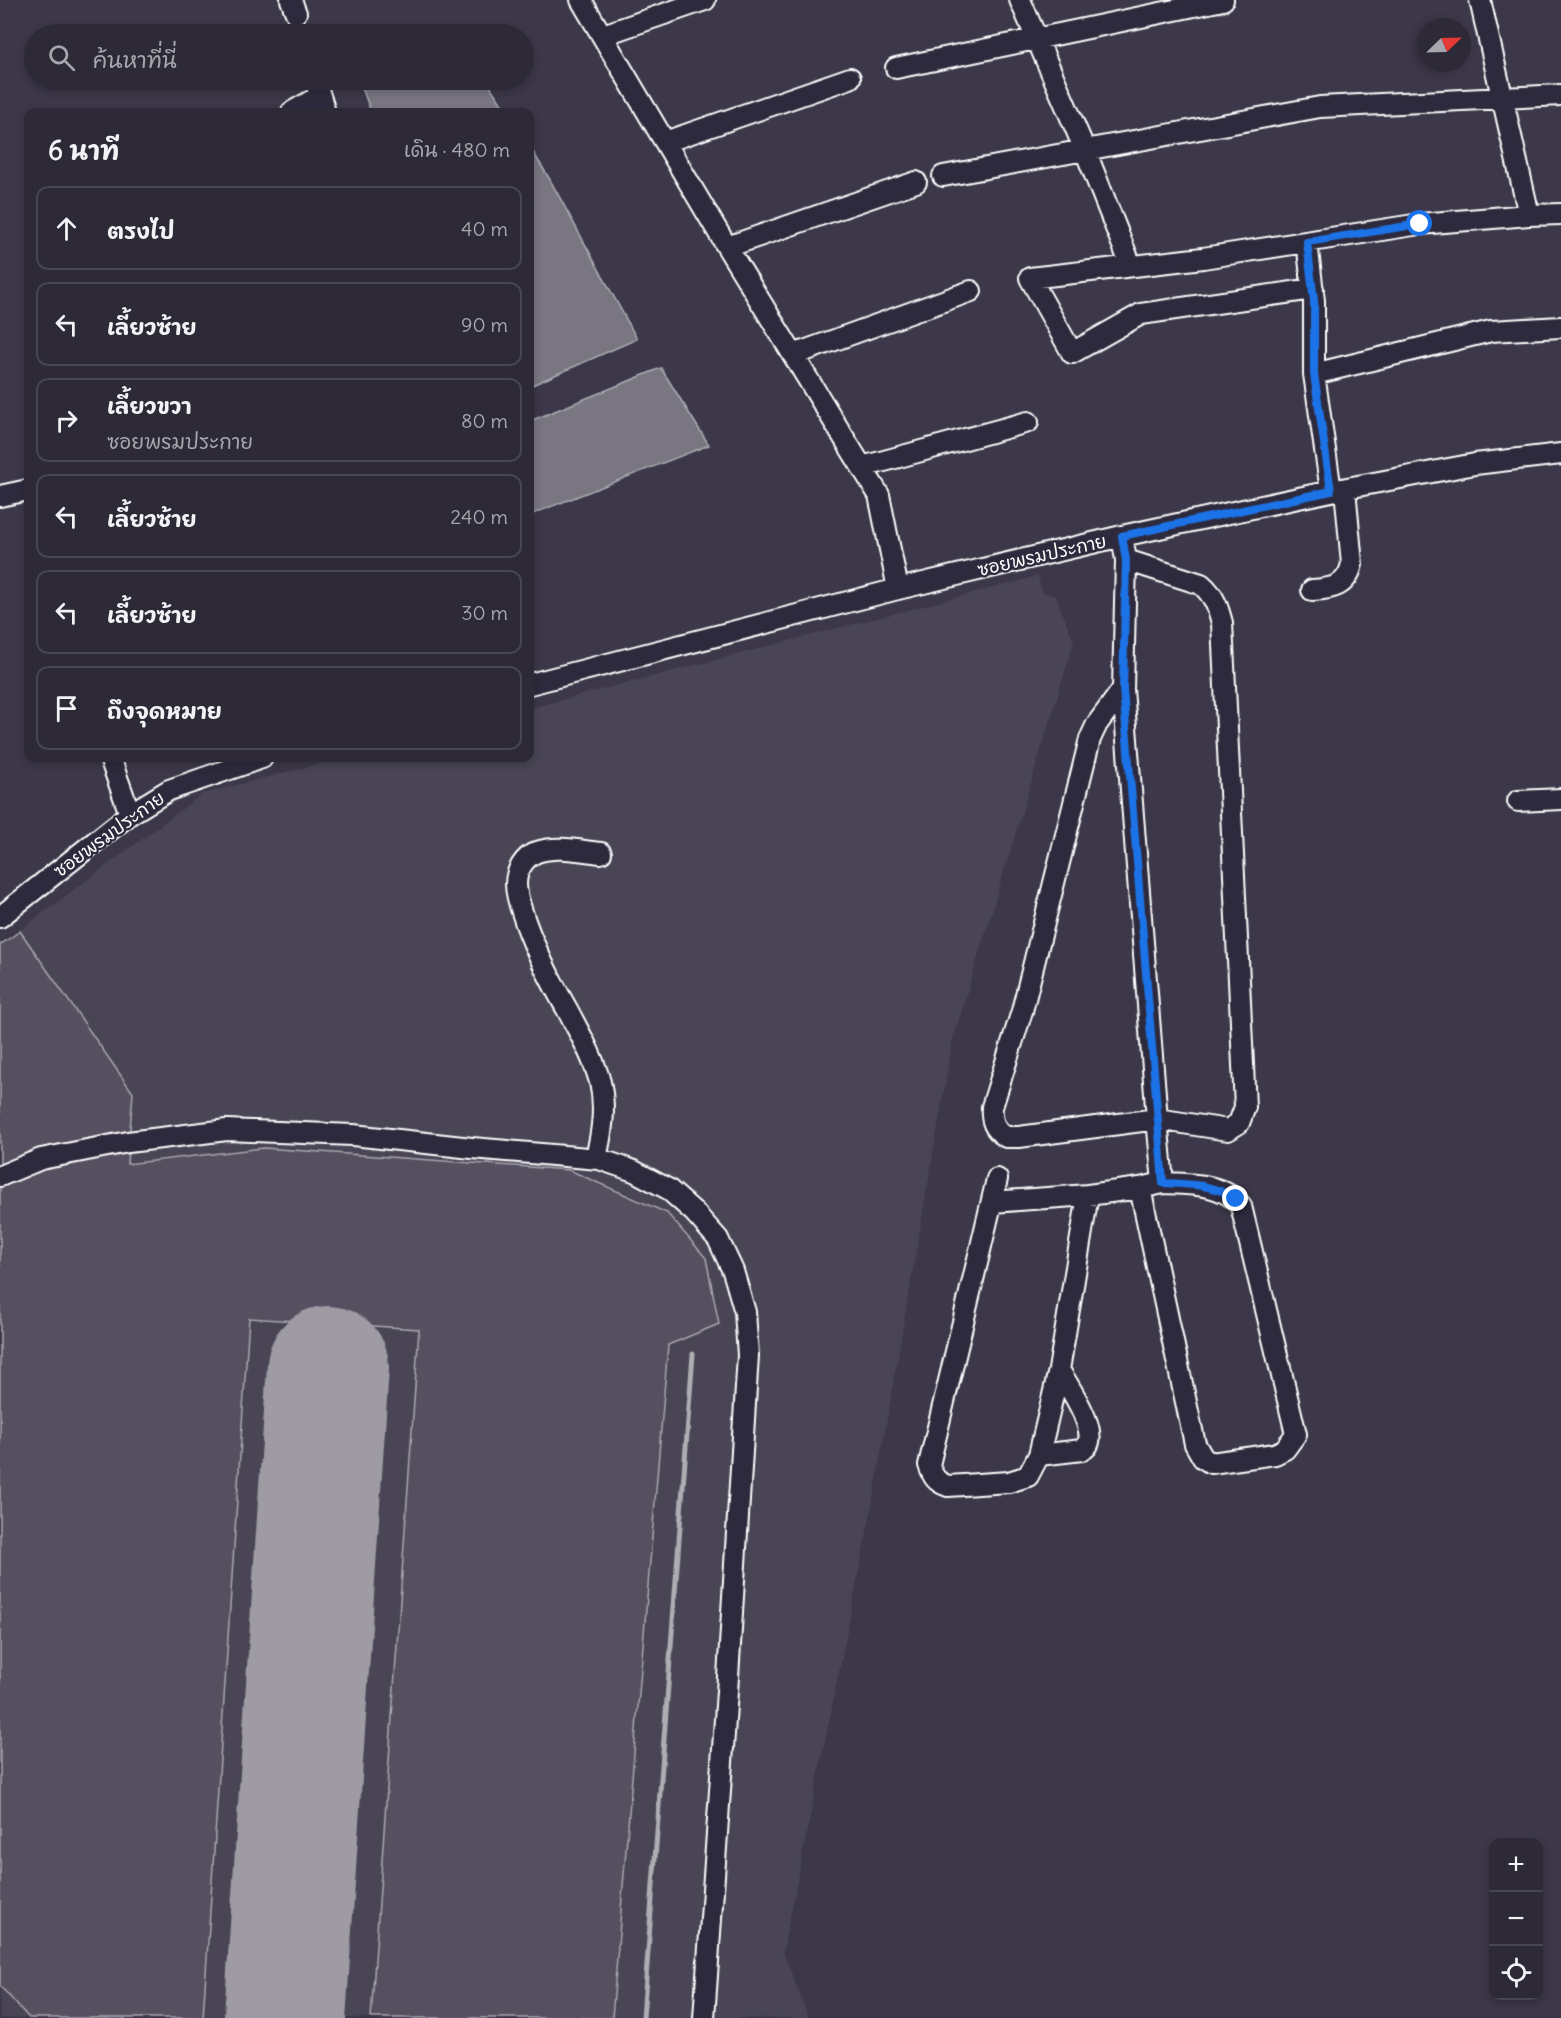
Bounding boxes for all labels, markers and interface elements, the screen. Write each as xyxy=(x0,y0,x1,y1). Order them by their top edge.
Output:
north arrow xyxy=(1417,18,1471,72)
search box xyxy=(24,24,534,90)
icon: search xyxy=(45,41,78,74)
text: ค้นหาที่นี่ xyxy=(93,46,177,74)
text: 6 นาที xyxy=(48,134,119,167)
text: เดิน · 480 m xyxy=(404,137,510,162)
route start xyxy=(1406,210,1432,236)
icon: ahead xyxy=(50,212,83,245)
text: 40 m xyxy=(461,216,508,241)
text: ตรงไป xyxy=(107,217,175,245)
icon: left xyxy=(50,308,83,341)
text: 90 m xyxy=(461,312,508,337)
text: เลี้ยวซ้าย xyxy=(107,313,197,341)
text: เลี้ยวขวา xyxy=(107,392,191,420)
icon: right xyxy=(50,404,83,437)
text: 80 m xyxy=(461,408,508,433)
text: ซอยพรมประกาย xyxy=(107,429,253,454)
icon: left xyxy=(50,500,83,533)
text: 240 m xyxy=(450,504,508,529)
text: เลี้ยวซ้าย xyxy=(107,505,197,533)
street label: ซอยพรมประกาย xyxy=(975,529,1109,581)
icon: left xyxy=(50,596,83,629)
text: 30 m xyxy=(461,600,508,625)
text: เลี้ยวซ้าย xyxy=(107,601,197,629)
icon: arrive xyxy=(50,692,83,725)
text: ถึงจุดหมาย xyxy=(107,697,222,725)
street label: ซอยพรมประกาย xyxy=(49,786,169,882)
route end xyxy=(1222,1185,1248,1211)
map controls xyxy=(1489,1838,1543,2000)
button: + xyxy=(1489,1838,1543,1892)
button: − xyxy=(1489,1892,1543,1946)
button: locate xyxy=(1489,1946,1543,2000)

